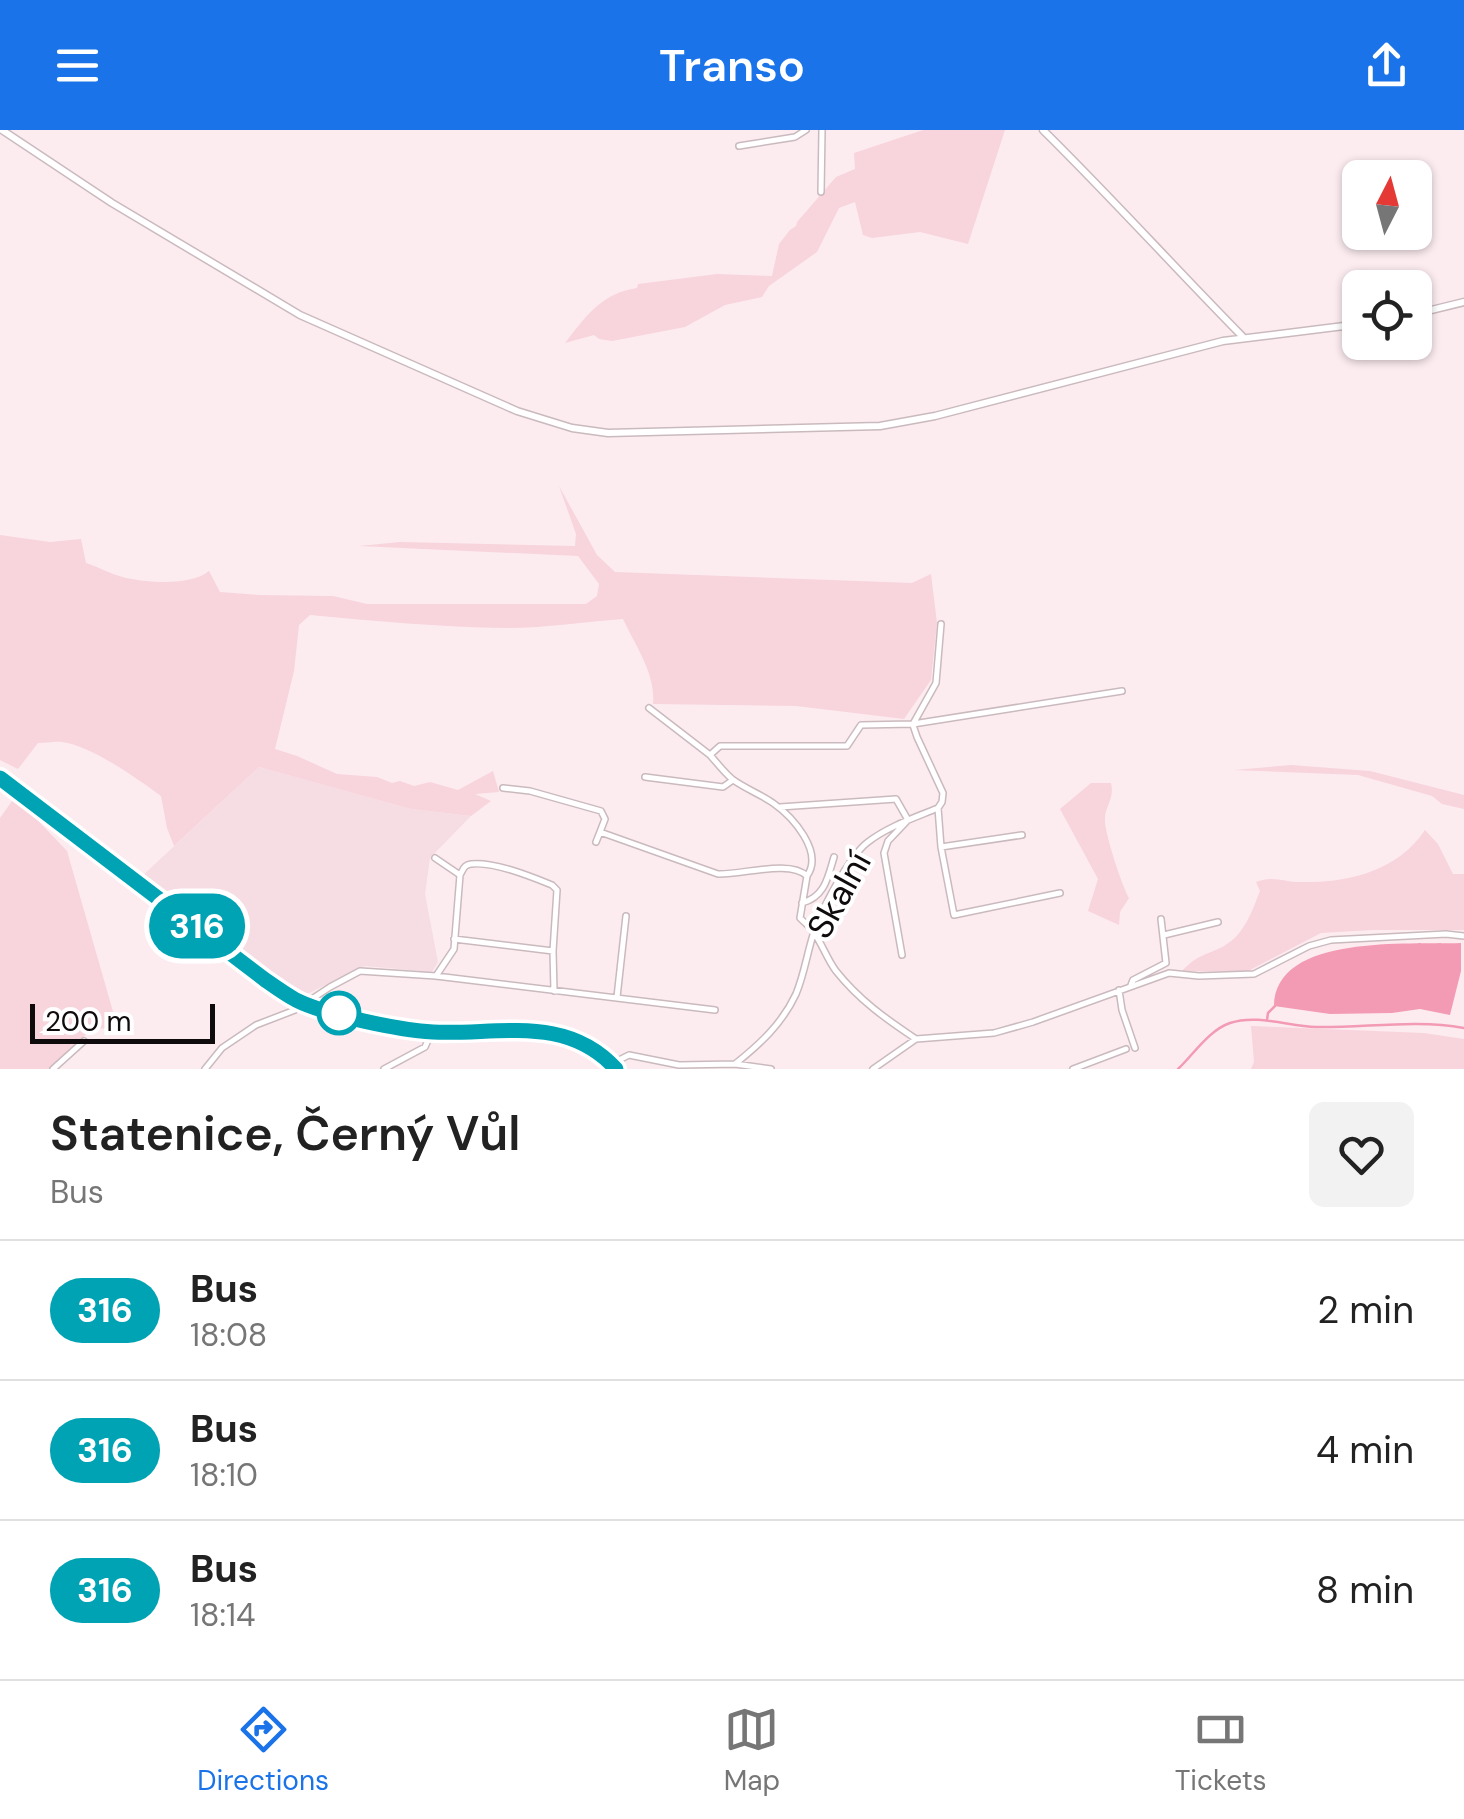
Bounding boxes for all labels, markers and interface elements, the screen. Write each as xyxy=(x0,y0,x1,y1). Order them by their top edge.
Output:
text: Transo xyxy=(659,36,805,95)
icon: menu xyxy=(50,38,105,93)
icon: share xyxy=(1359,38,1414,93)
north arrow xyxy=(1342,160,1432,250)
map controls xyxy=(1342,160,1432,360)
button: locate xyxy=(1342,270,1432,360)
street label: Skalní xyxy=(796,843,882,947)
line badge: 316 xyxy=(140,894,254,958)
text: 316 xyxy=(169,903,225,949)
unlabelled marker xyxy=(318,992,360,1034)
scale bar xyxy=(30,999,215,1044)
text: 200 m xyxy=(45,1003,132,1040)
text: Statenice, Černý Vůl xyxy=(50,1102,520,1165)
button: heart xyxy=(1309,1102,1414,1207)
text: Bus xyxy=(50,1171,104,1213)
text: Bus xyxy=(190,1264,258,1314)
text: 2 min xyxy=(1317,1285,1414,1335)
text: 316 xyxy=(77,1287,133,1333)
text: 18:08 xyxy=(190,1314,267,1356)
text: Bus xyxy=(190,1404,258,1454)
text: 4 min xyxy=(1316,1425,1414,1475)
text: 316 xyxy=(77,1427,133,1473)
text: 18:10 xyxy=(190,1454,258,1496)
text: Bus xyxy=(190,1544,258,1594)
text: 8 min xyxy=(1316,1565,1414,1615)
text: 316 xyxy=(77,1567,133,1613)
text: 18:14 xyxy=(190,1594,255,1636)
tab: Directions xyxy=(197,1702,329,1799)
tab: Map xyxy=(724,1702,780,1799)
tab: Tickets xyxy=(1175,1702,1267,1799)

